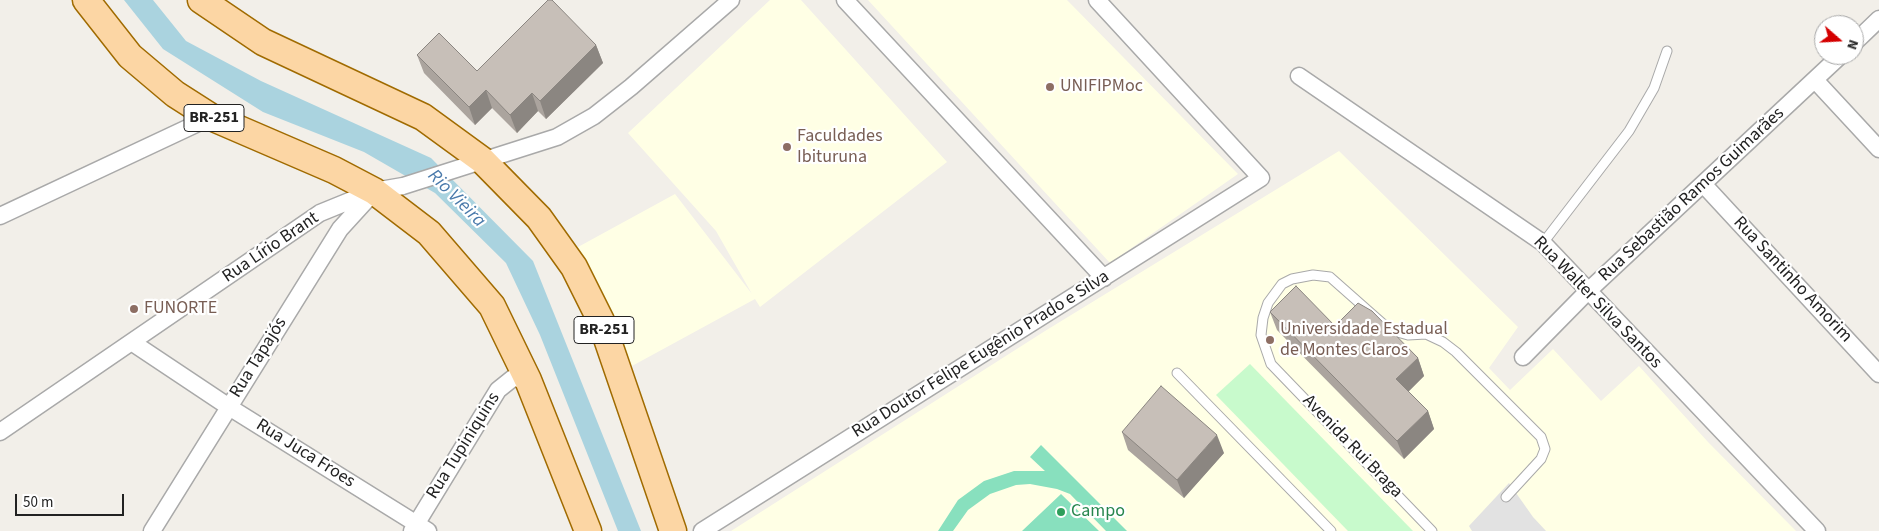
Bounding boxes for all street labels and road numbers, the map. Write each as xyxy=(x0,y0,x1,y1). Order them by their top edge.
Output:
street label: Rua Sebastião Ramos Guimarães xyxy=(1595,103,1789,287)
road number: BR-251 xyxy=(184,105,244,132)
street label: Rua Lírio Brant xyxy=(219,208,323,288)
street label: Rua Santinho Amorim xyxy=(1728,212,1856,348)
street label: Rua Walter Silva Santos xyxy=(1528,232,1666,374)
street label: Rua Doutor Felipe Eugênio Prado e Silva xyxy=(848,267,1114,443)
street label: Rua Tapajós xyxy=(226,314,292,402)
road number: BR-251 xyxy=(574,316,634,344)
street label: Rua Tupiniquins xyxy=(423,389,505,503)
street label: Avenida Rui Braga xyxy=(1297,391,1407,503)
street label: Rua Juca Froes xyxy=(252,415,358,493)

